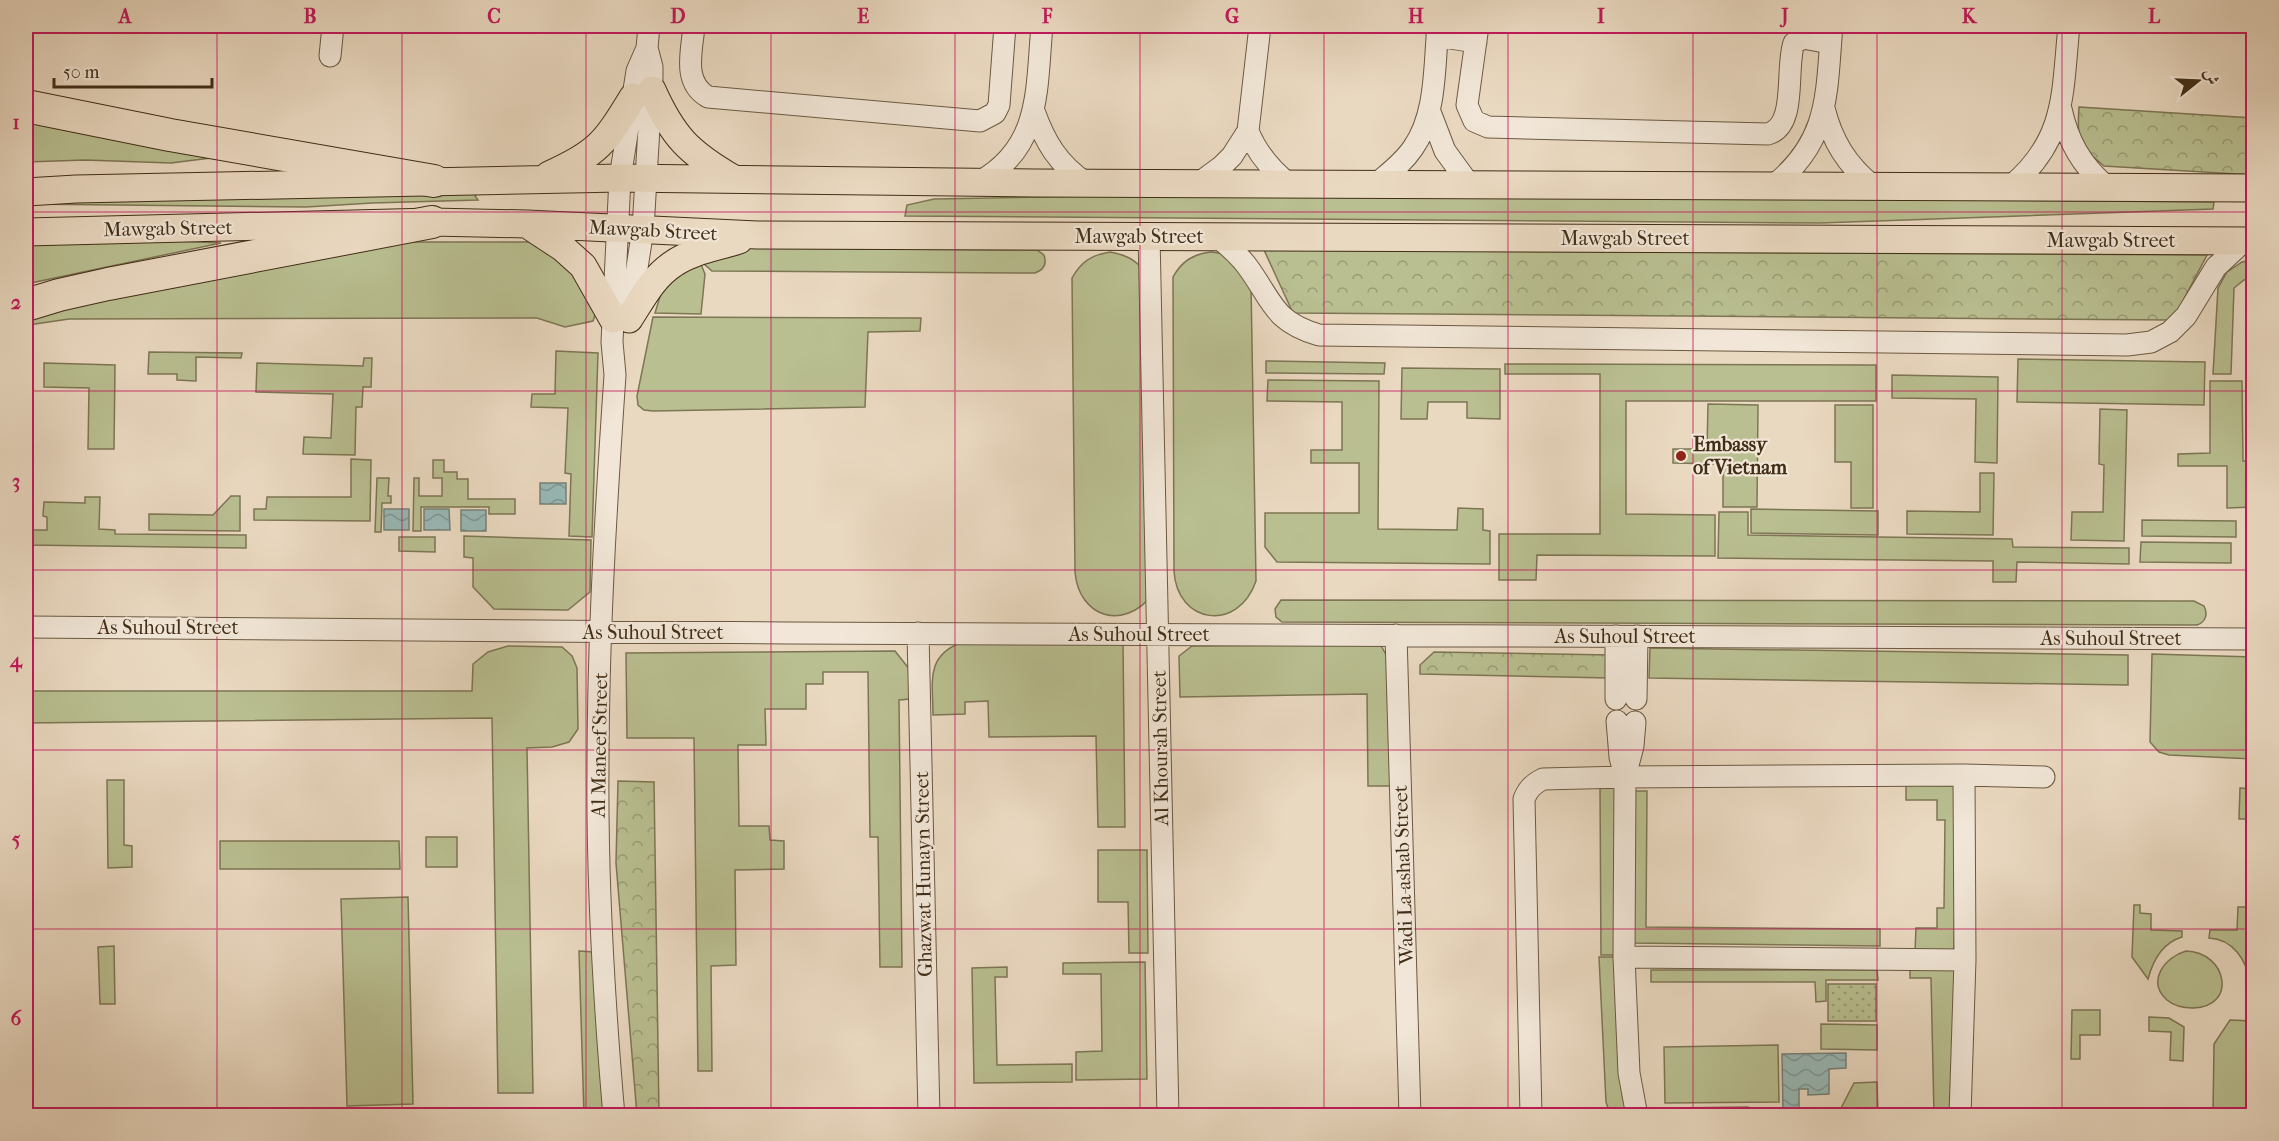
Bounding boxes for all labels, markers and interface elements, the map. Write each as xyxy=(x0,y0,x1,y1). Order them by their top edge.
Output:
text: A xyxy=(117,5,133,28)
text: B xyxy=(303,5,317,28)
text: C xyxy=(487,5,501,28)
text: D xyxy=(670,5,686,28)
text: E xyxy=(857,5,869,28)
text: F xyxy=(1041,5,1053,28)
text: G xyxy=(1225,5,1239,28)
text: H xyxy=(1408,5,1424,28)
text: I xyxy=(1597,5,1605,28)
text: J xyxy=(1779,5,1789,28)
text: K xyxy=(1962,5,1978,28)
text: L xyxy=(2148,5,2161,28)
scale bar xyxy=(54,51,212,89)
north arrow xyxy=(2168,51,2228,111)
text: 50 m xyxy=(63,62,100,83)
text: ش xyxy=(2200,66,2223,87)
text: 1 xyxy=(12,111,20,134)
street label: Mawgab Street xyxy=(103,216,233,241)
street label: Mawgab Street xyxy=(588,216,718,245)
street label: Mawgab Street xyxy=(1074,225,1204,248)
street label: Mawgab Street xyxy=(1560,227,1690,250)
street label: Mawgab Street xyxy=(2046,229,2176,252)
text: 2 xyxy=(11,291,21,314)
place label: Embassy of Vietnam xyxy=(1693,433,1788,479)
marker: Embassy of Vietnam xyxy=(1674,449,1688,463)
text: 3 xyxy=(12,470,20,493)
street label: As Suhoul Street xyxy=(96,616,239,639)
street label: As Suhoul Street xyxy=(581,621,724,644)
street label: As Suhoul Street xyxy=(1067,623,1210,646)
street label: As Suhoul Street xyxy=(1553,625,1696,648)
street label: As Suhoul Street xyxy=(2039,627,2182,650)
text: 4 xyxy=(9,649,23,673)
street label: Al Khourah Street xyxy=(1148,670,1173,827)
street label: Al Maneef Street xyxy=(587,672,612,819)
street label: Ghazwat Hunayn Street xyxy=(910,771,937,977)
street label: Wadi La-ashab Street xyxy=(1389,785,1418,966)
text: 5 xyxy=(12,828,21,851)
text: 6 xyxy=(11,1007,23,1030)

